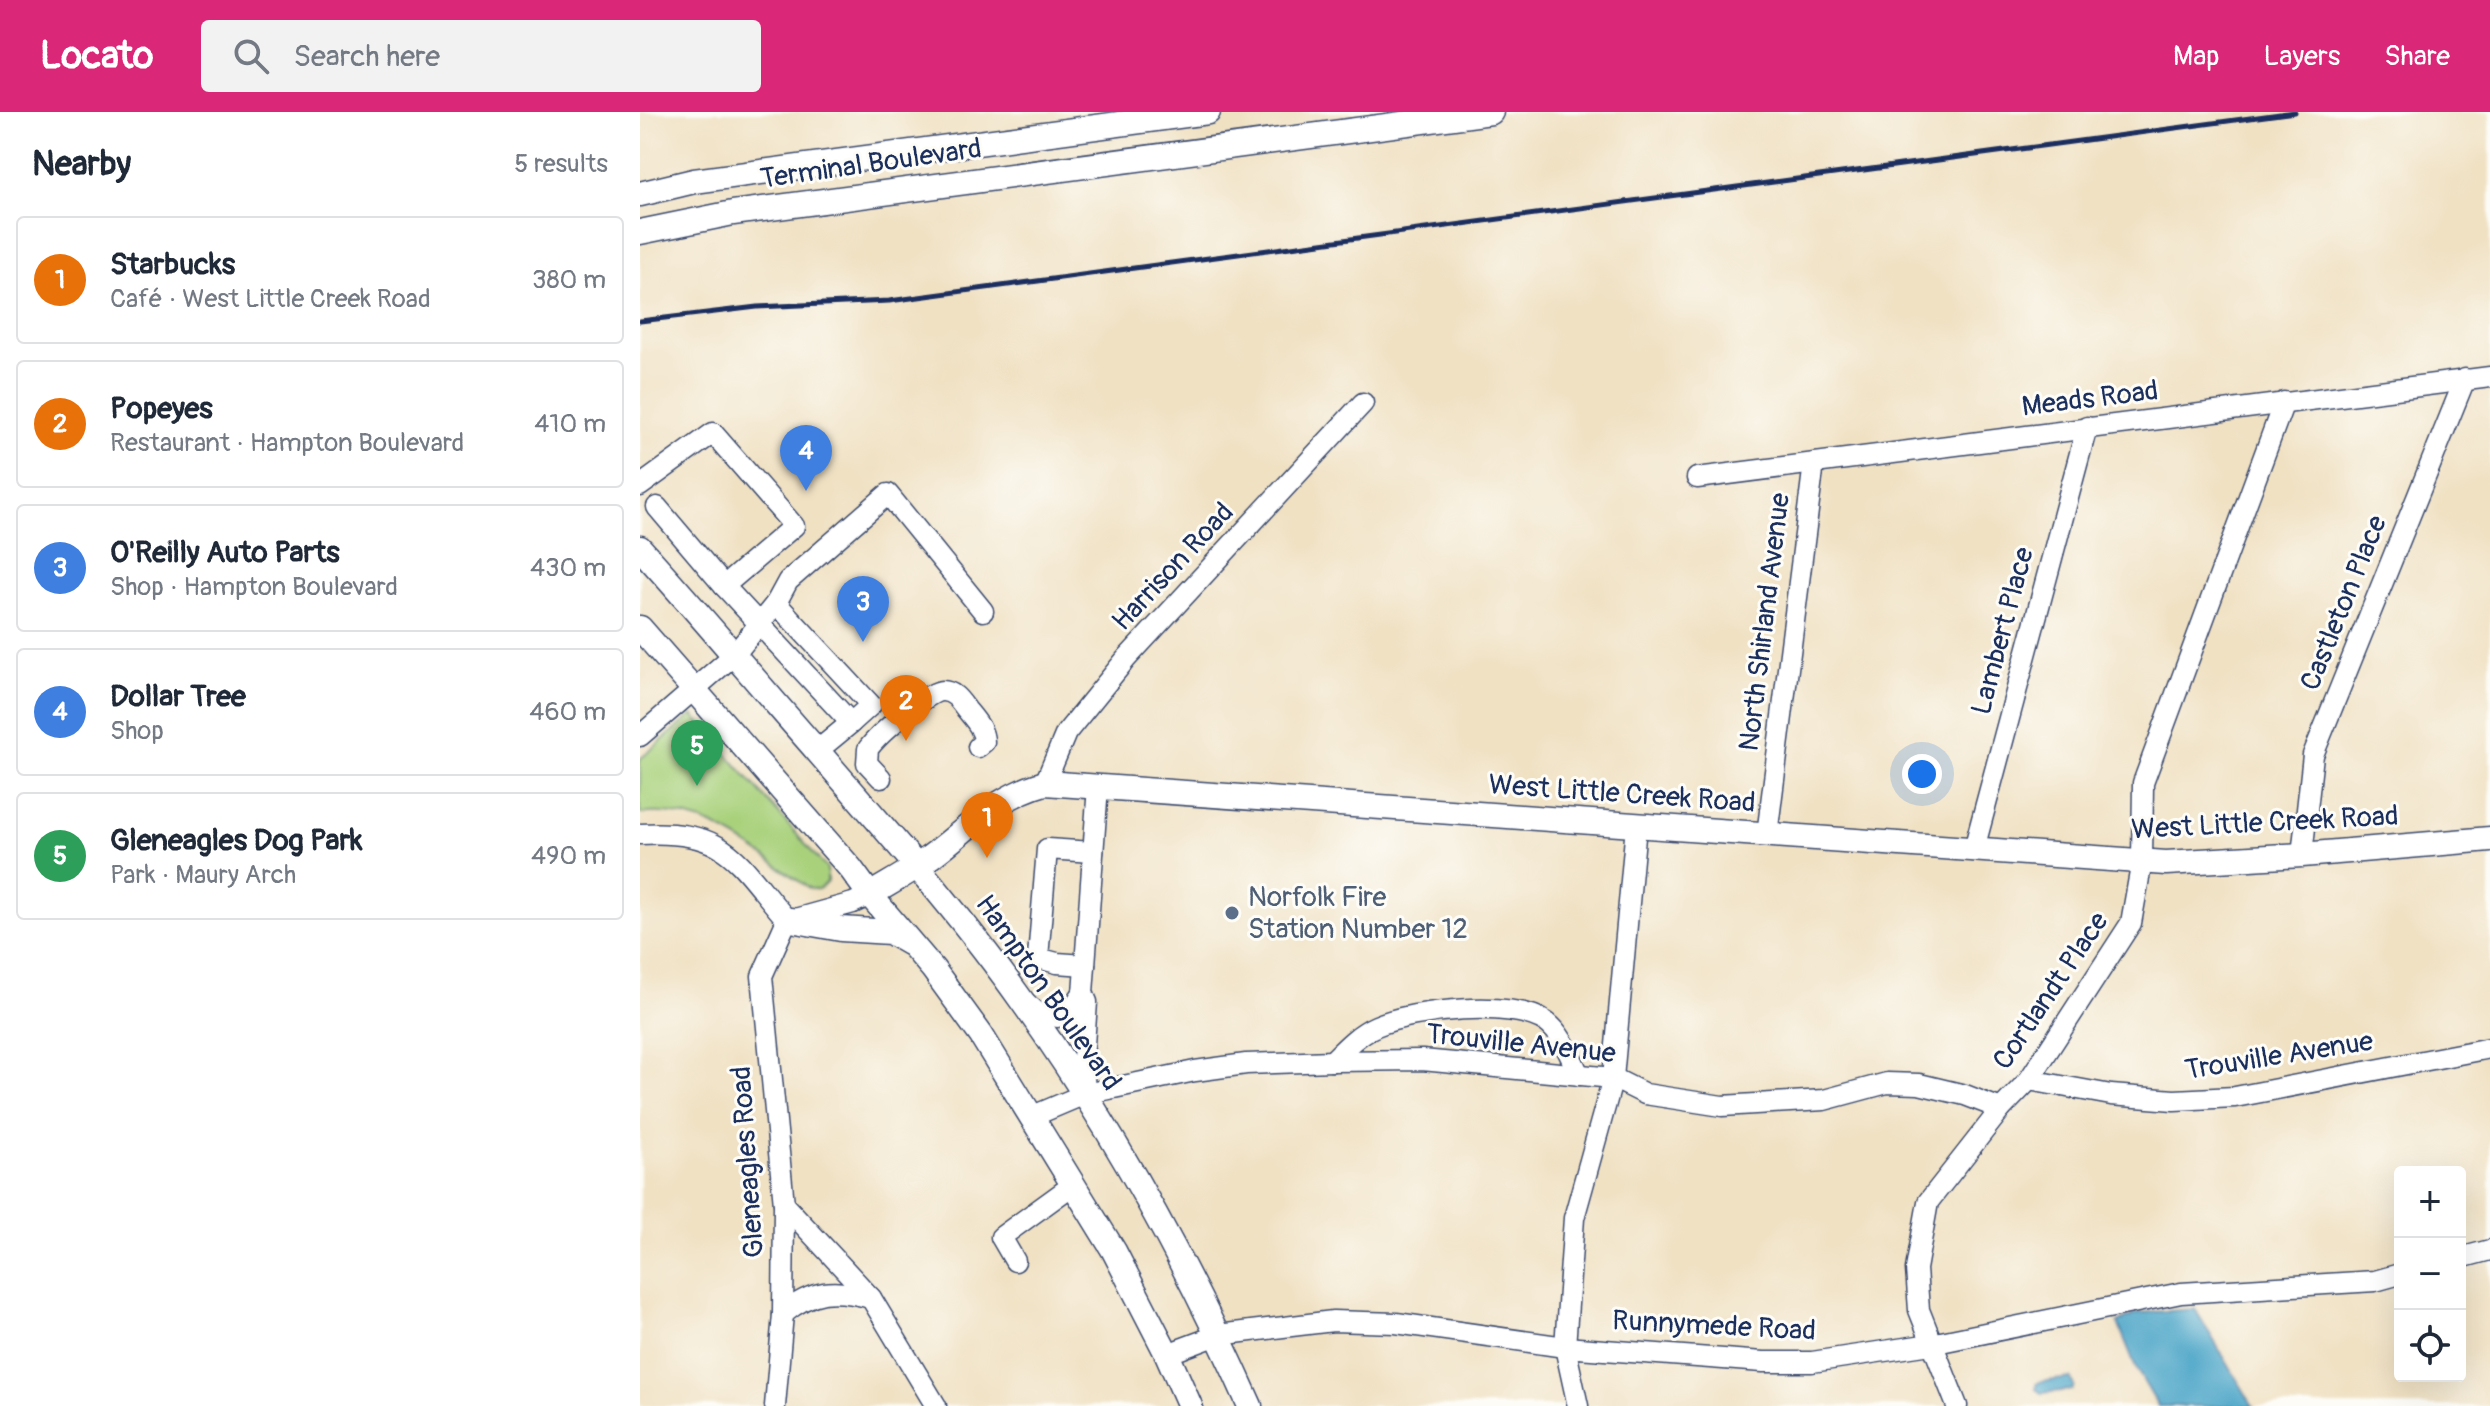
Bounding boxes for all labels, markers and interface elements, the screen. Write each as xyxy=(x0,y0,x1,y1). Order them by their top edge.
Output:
search box xyxy=(201,20,761,92)
text: Locato xyxy=(40,32,153,80)
icon: search xyxy=(229,34,273,78)
text: Search here xyxy=(293,38,440,75)
text: Map xyxy=(2173,39,2219,74)
text: Layers xyxy=(2263,39,2340,74)
text: Share xyxy=(2384,39,2450,74)
street label: Terminal Boulevard xyxy=(758,131,984,197)
text: Nearby xyxy=(32,143,131,186)
text: 5 results xyxy=(514,148,608,180)
text: Starbucks xyxy=(110,246,235,283)
text: 1 xyxy=(55,264,65,296)
text: 380 m xyxy=(532,264,606,296)
text: Café · West Little Creek Road xyxy=(110,283,431,315)
street label: Meads Road xyxy=(2020,373,2160,425)
text: Popeyes xyxy=(110,390,213,427)
text: 2 xyxy=(53,408,67,440)
text: 410 m xyxy=(534,408,606,440)
pin: 4 xyxy=(780,425,832,491)
text: Restaurant · Hampton Boulevard xyxy=(110,427,464,459)
street label: North Shirland Avenue xyxy=(1732,491,1798,753)
street label: Harrison Road xyxy=(1105,495,1241,639)
street label: Castleton Place xyxy=(2293,510,2395,696)
text: O'Reilly Auto Parts xyxy=(110,534,340,571)
street label: Lambert Place xyxy=(1964,543,2042,718)
text: 3 xyxy=(53,552,67,584)
text: 430 m xyxy=(530,552,606,584)
text: Shop · Hampton Boulevard xyxy=(110,571,398,603)
pin: 3 xyxy=(837,576,889,642)
pin: 2 xyxy=(880,675,932,741)
text: Dollar Tree xyxy=(110,678,246,715)
text: 4 xyxy=(52,696,68,728)
text: 460 m xyxy=(529,696,606,728)
text: Shop xyxy=(110,715,164,747)
pin: 5 xyxy=(671,720,723,786)
your location xyxy=(1902,754,1942,794)
street label: West Little Creek Road xyxy=(1487,767,1757,821)
pin: 1 xyxy=(961,792,1013,858)
street label: West Little Creek Road xyxy=(2130,799,2400,847)
text: Gleneagles Dog Park xyxy=(110,822,363,859)
text: 5 xyxy=(53,840,67,872)
text: 490 m xyxy=(531,840,606,872)
text: Park · Maury Arch xyxy=(110,859,296,891)
place label: Norfolk Fire Station Number 12 xyxy=(1248,880,1468,947)
street label: Hampton Boulevard xyxy=(967,888,1129,1098)
marker: Norfolk Fire Station Number 12 xyxy=(1223,904,1241,922)
street label: Cortlandt Place xyxy=(1985,905,2117,1076)
street label: Trouville Avenue xyxy=(1425,1017,1618,1071)
street label: Trouville Avenue xyxy=(2182,1024,2376,1088)
street label: Gleneagles Road xyxy=(724,1065,772,1259)
map controls xyxy=(2394,1166,2466,1382)
button: + xyxy=(2394,1166,2466,1238)
button: − xyxy=(2394,1238,2466,1310)
street label: Runnymede Road xyxy=(1611,1303,1817,1349)
button: locate xyxy=(2394,1310,2466,1382)

